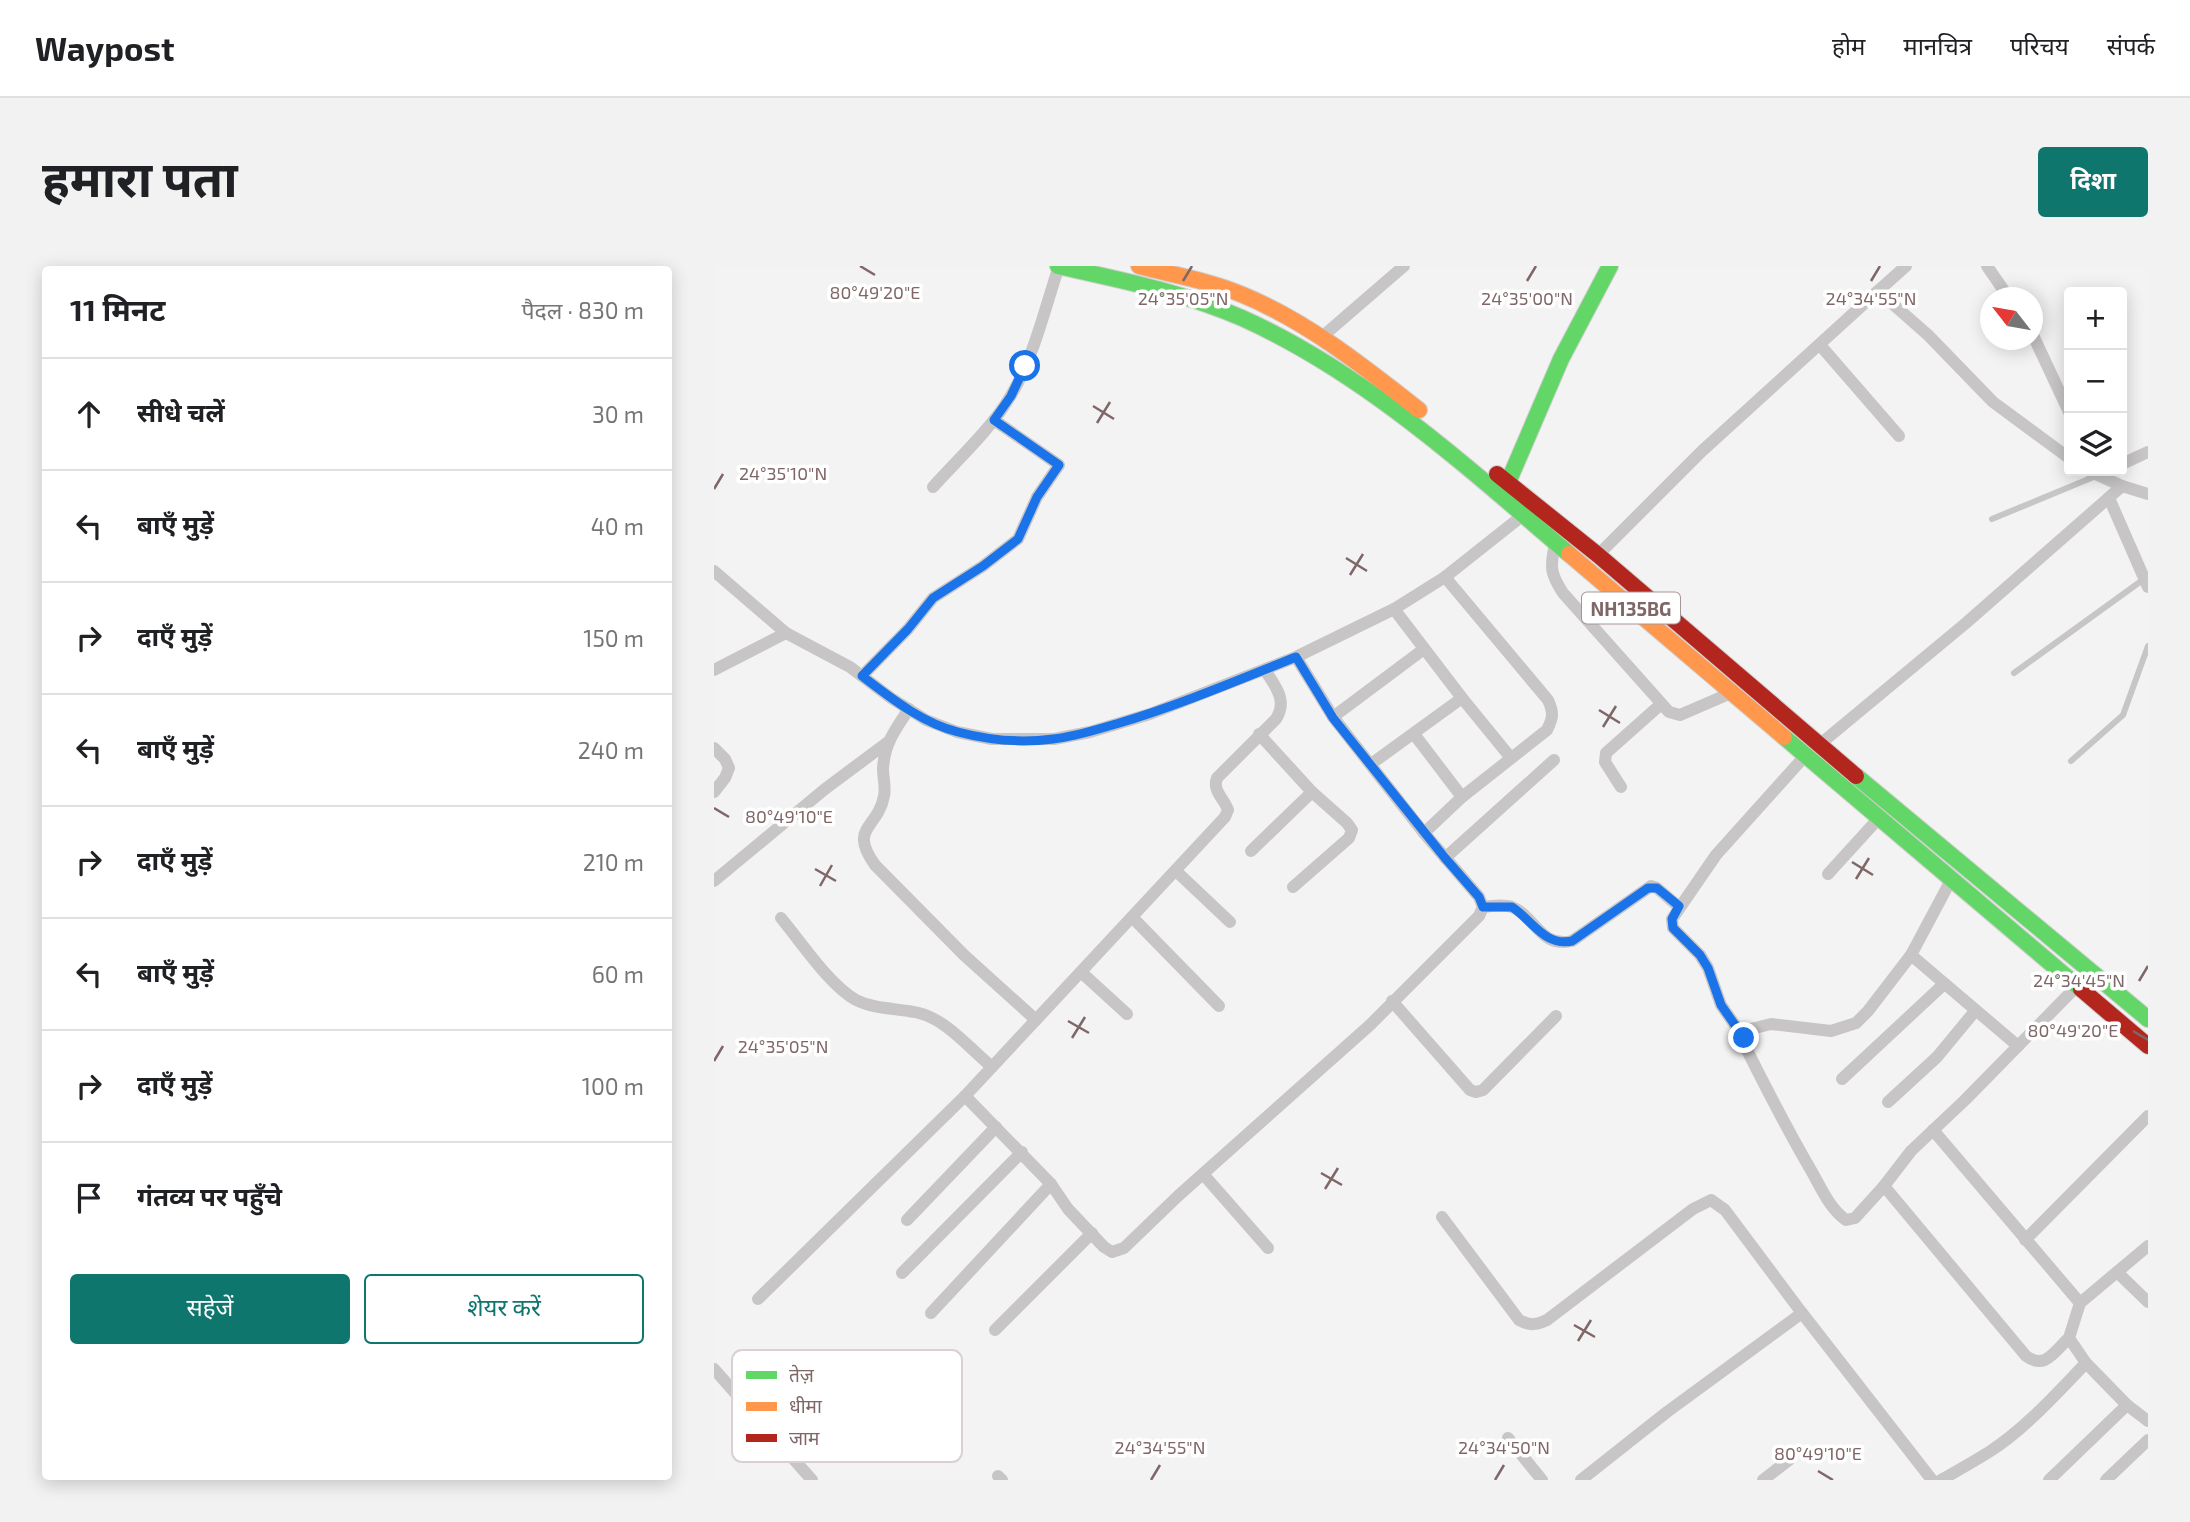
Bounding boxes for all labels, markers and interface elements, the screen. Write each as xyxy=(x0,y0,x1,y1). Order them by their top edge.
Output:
text: Waypost xyxy=(35,28,174,68)
text: होम xyxy=(1832,31,1865,60)
text: मानचित्र xyxy=(1903,31,1972,60)
text: परिचय xyxy=(2010,31,2069,60)
text: संपर्क xyxy=(2107,31,2155,60)
button: दिशा xyxy=(2038,147,2148,217)
text: हमारा पता xyxy=(42,148,238,207)
text: 80°49'20"E xyxy=(830,281,920,303)
text: 24°35'05"N xyxy=(1138,287,1228,309)
text: 24°35'00"N xyxy=(1481,287,1573,309)
text: 24°34'55"N xyxy=(1826,287,1916,309)
north arrow xyxy=(1980,287,2043,350)
map controls xyxy=(2064,287,2127,476)
button: + xyxy=(2064,287,2127,350)
text: 11 मिनट xyxy=(70,291,165,327)
text: पैदल · 830 m xyxy=(522,296,644,324)
route start xyxy=(1009,350,1040,381)
button: − xyxy=(2064,350,2127,413)
icon: ahead xyxy=(70,395,108,433)
text: सीधे चलें xyxy=(137,396,225,427)
text: 30 m xyxy=(592,400,644,428)
button: layers xyxy=(2064,413,2127,476)
text: 24°35'10"N xyxy=(739,462,827,484)
icon: left xyxy=(70,507,108,545)
text: बाएँ मुड़ें xyxy=(137,508,214,539)
text: 40 m xyxy=(591,512,644,540)
road number: NH135BG xyxy=(1582,592,1680,624)
icon: right xyxy=(70,619,108,657)
text: दाएँ मुड़ें xyxy=(137,620,212,651)
text: 150 m xyxy=(583,624,644,652)
icon: left xyxy=(70,731,108,769)
text: बाएँ मुड़ें xyxy=(137,732,214,763)
text: 240 m xyxy=(578,736,644,764)
text: 80°49'10"E xyxy=(745,805,833,827)
icon: right xyxy=(70,843,108,881)
text: दाएँ मुड़ें xyxy=(137,844,212,875)
text: 210 m xyxy=(583,848,644,876)
icon: left xyxy=(70,955,108,993)
text: बाएँ मुड़ें xyxy=(137,956,214,987)
text: 60 m xyxy=(592,960,644,988)
text: 24°34'45"N xyxy=(2033,969,2125,991)
text: 80°49'20"E xyxy=(2028,1019,2118,1041)
route end xyxy=(1728,1022,1759,1053)
text: 24°35'05"N xyxy=(738,1035,828,1057)
icon: right xyxy=(70,1067,108,1105)
text: दाएँ मुड़ें xyxy=(137,1068,212,1099)
text: 100 m xyxy=(582,1072,644,1100)
icon: arrive xyxy=(70,1179,108,1217)
text: गंतव्य पर पहुँचे xyxy=(137,1180,282,1211)
button: सहेजें xyxy=(70,1274,350,1344)
button: शेयर करें xyxy=(364,1274,644,1344)
legend xyxy=(732,1350,962,1462)
text: तेज़ xyxy=(789,1363,815,1386)
text: धीमा xyxy=(789,1394,823,1417)
text: जाम xyxy=(789,1426,820,1449)
text: 24°34'55"N xyxy=(1115,1436,1205,1458)
text: 24°34'50"N xyxy=(1458,1436,1550,1458)
text: 80°49'10"E xyxy=(1774,1442,1862,1464)

